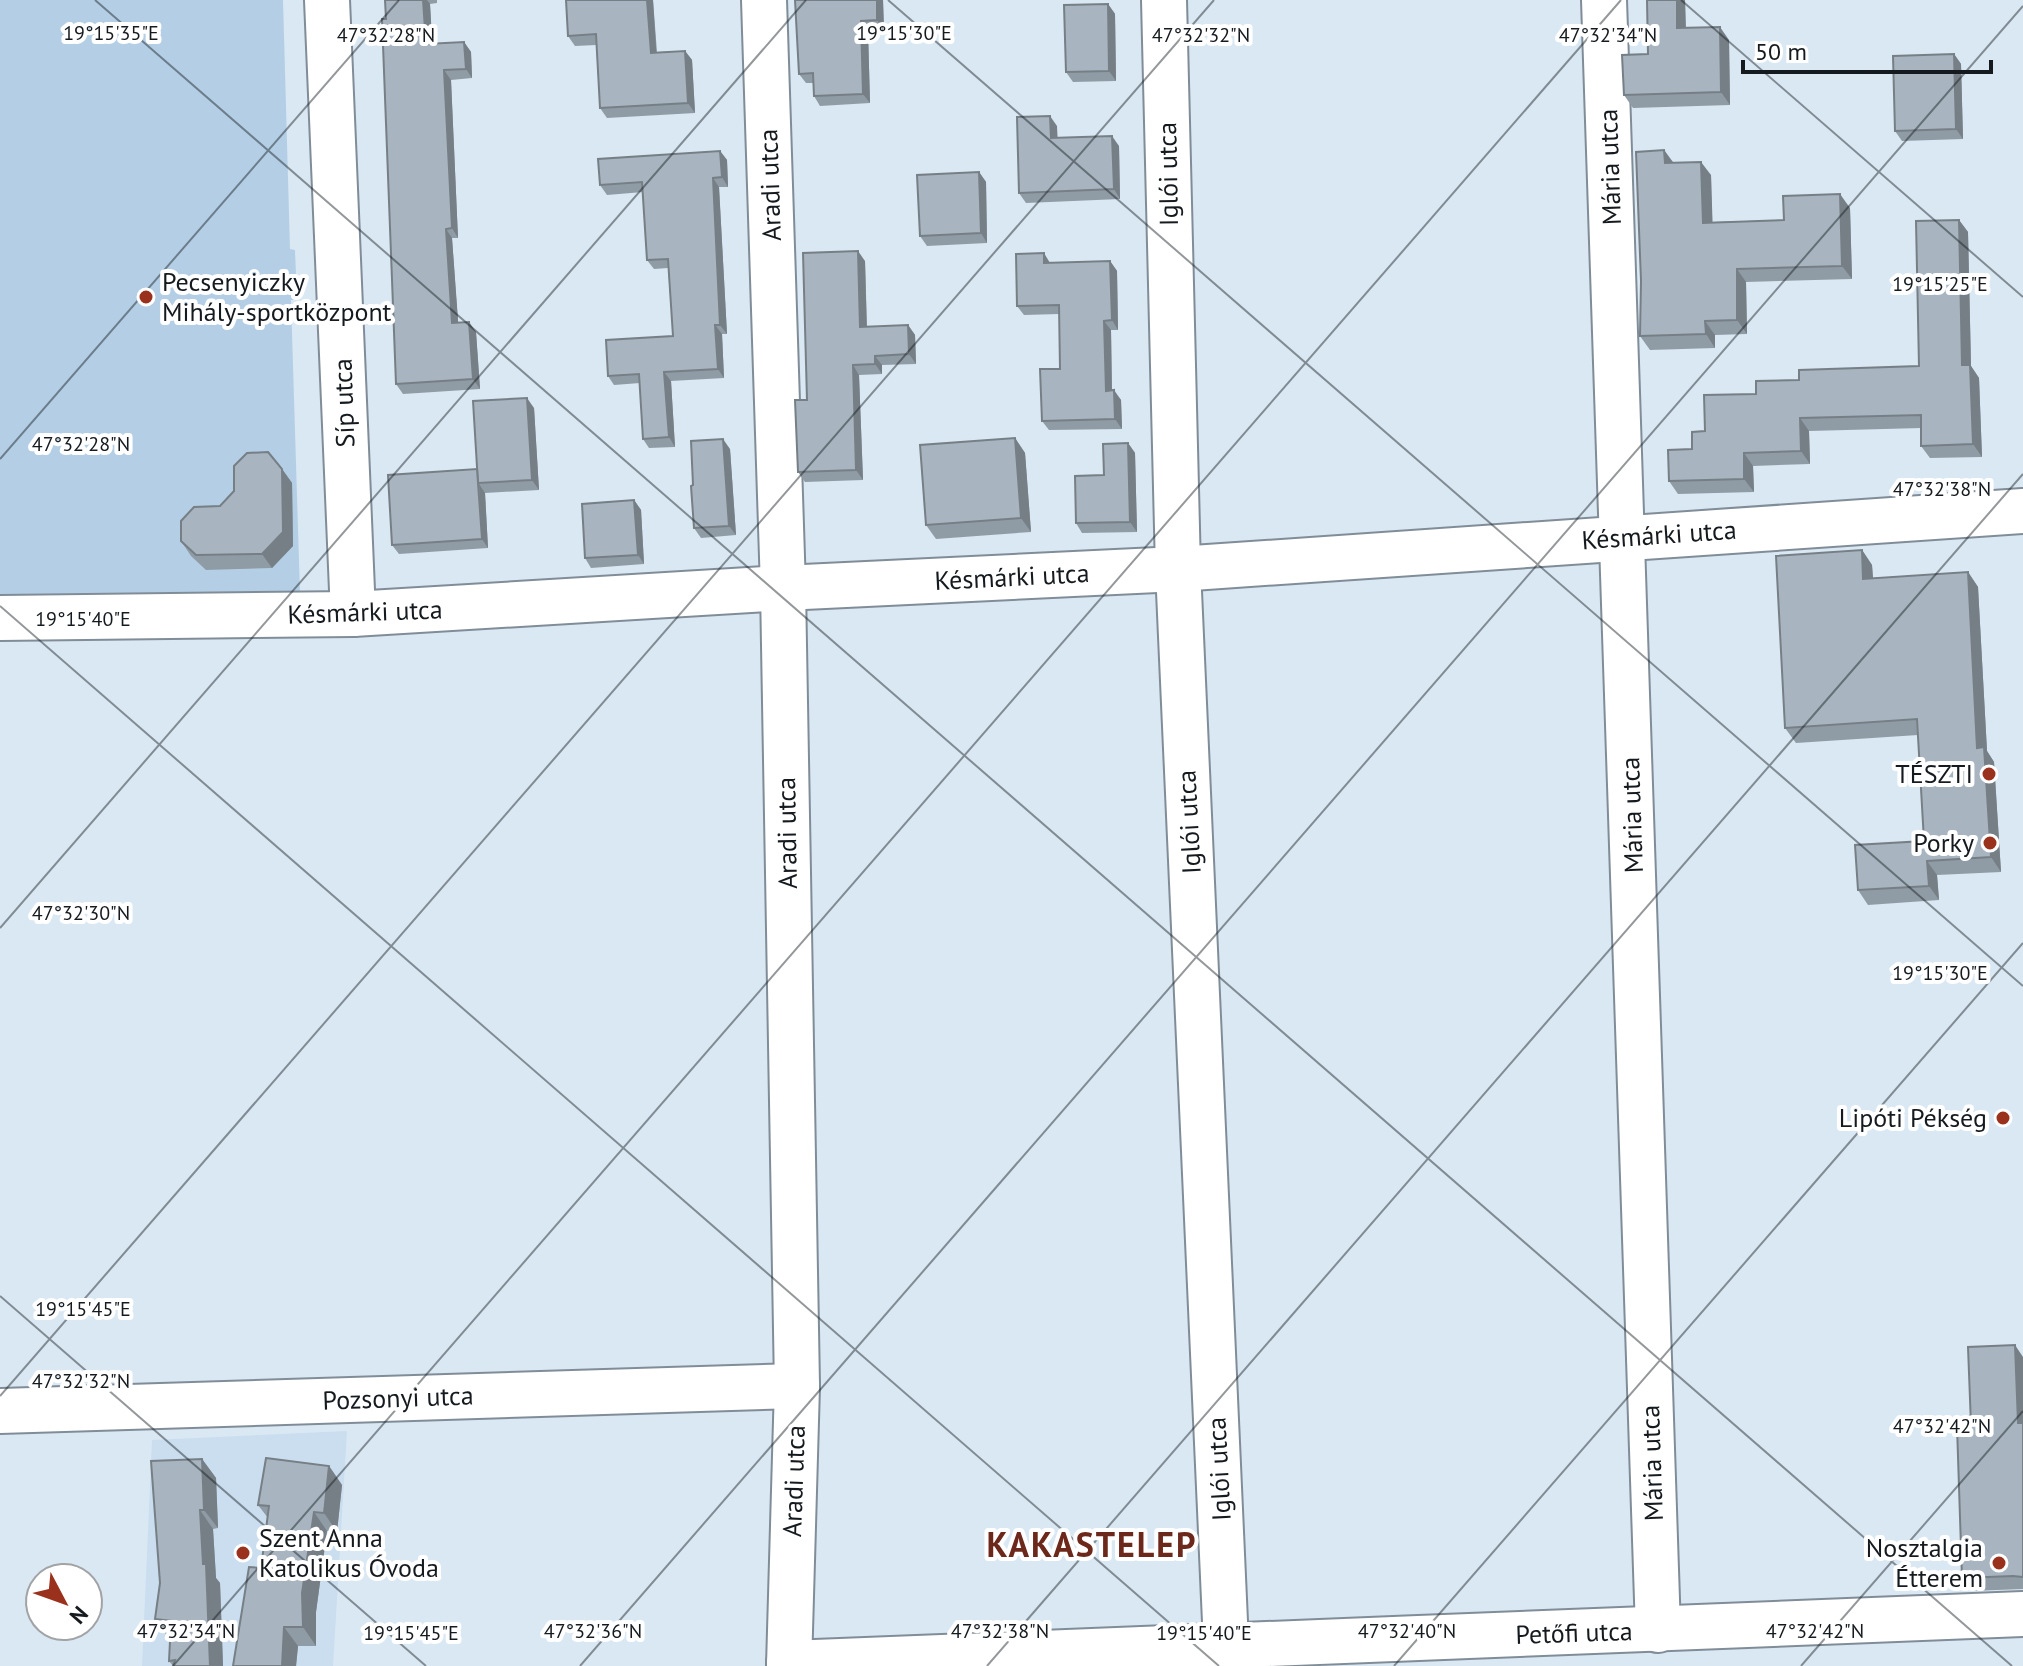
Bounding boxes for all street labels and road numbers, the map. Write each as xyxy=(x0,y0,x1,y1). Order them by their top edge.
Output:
street label: Mária utca xyxy=(1591,108,1628,226)
street label: Iglói utca xyxy=(1150,122,1185,226)
street label: Aradi utca xyxy=(751,128,788,242)
street label: Síp utca xyxy=(325,358,362,448)
street label: Késmárki utca xyxy=(1580,513,1738,556)
street label: Késmárki utca xyxy=(934,556,1090,597)
street label: Késmárki utca xyxy=(287,592,443,631)
street label: Mária utca xyxy=(1613,756,1650,874)
street label: Iglói utca xyxy=(1169,769,1208,875)
street label: Aradi utca xyxy=(769,777,804,889)
street label: Pozsonyi utca xyxy=(322,1378,474,1417)
street label: Mária utca xyxy=(1633,1404,1670,1522)
street label: Iglói utca xyxy=(1199,1416,1238,1522)
street label: Aradi utca xyxy=(775,1424,812,1538)
street label: Petőfi utca xyxy=(1515,1614,1633,1651)

